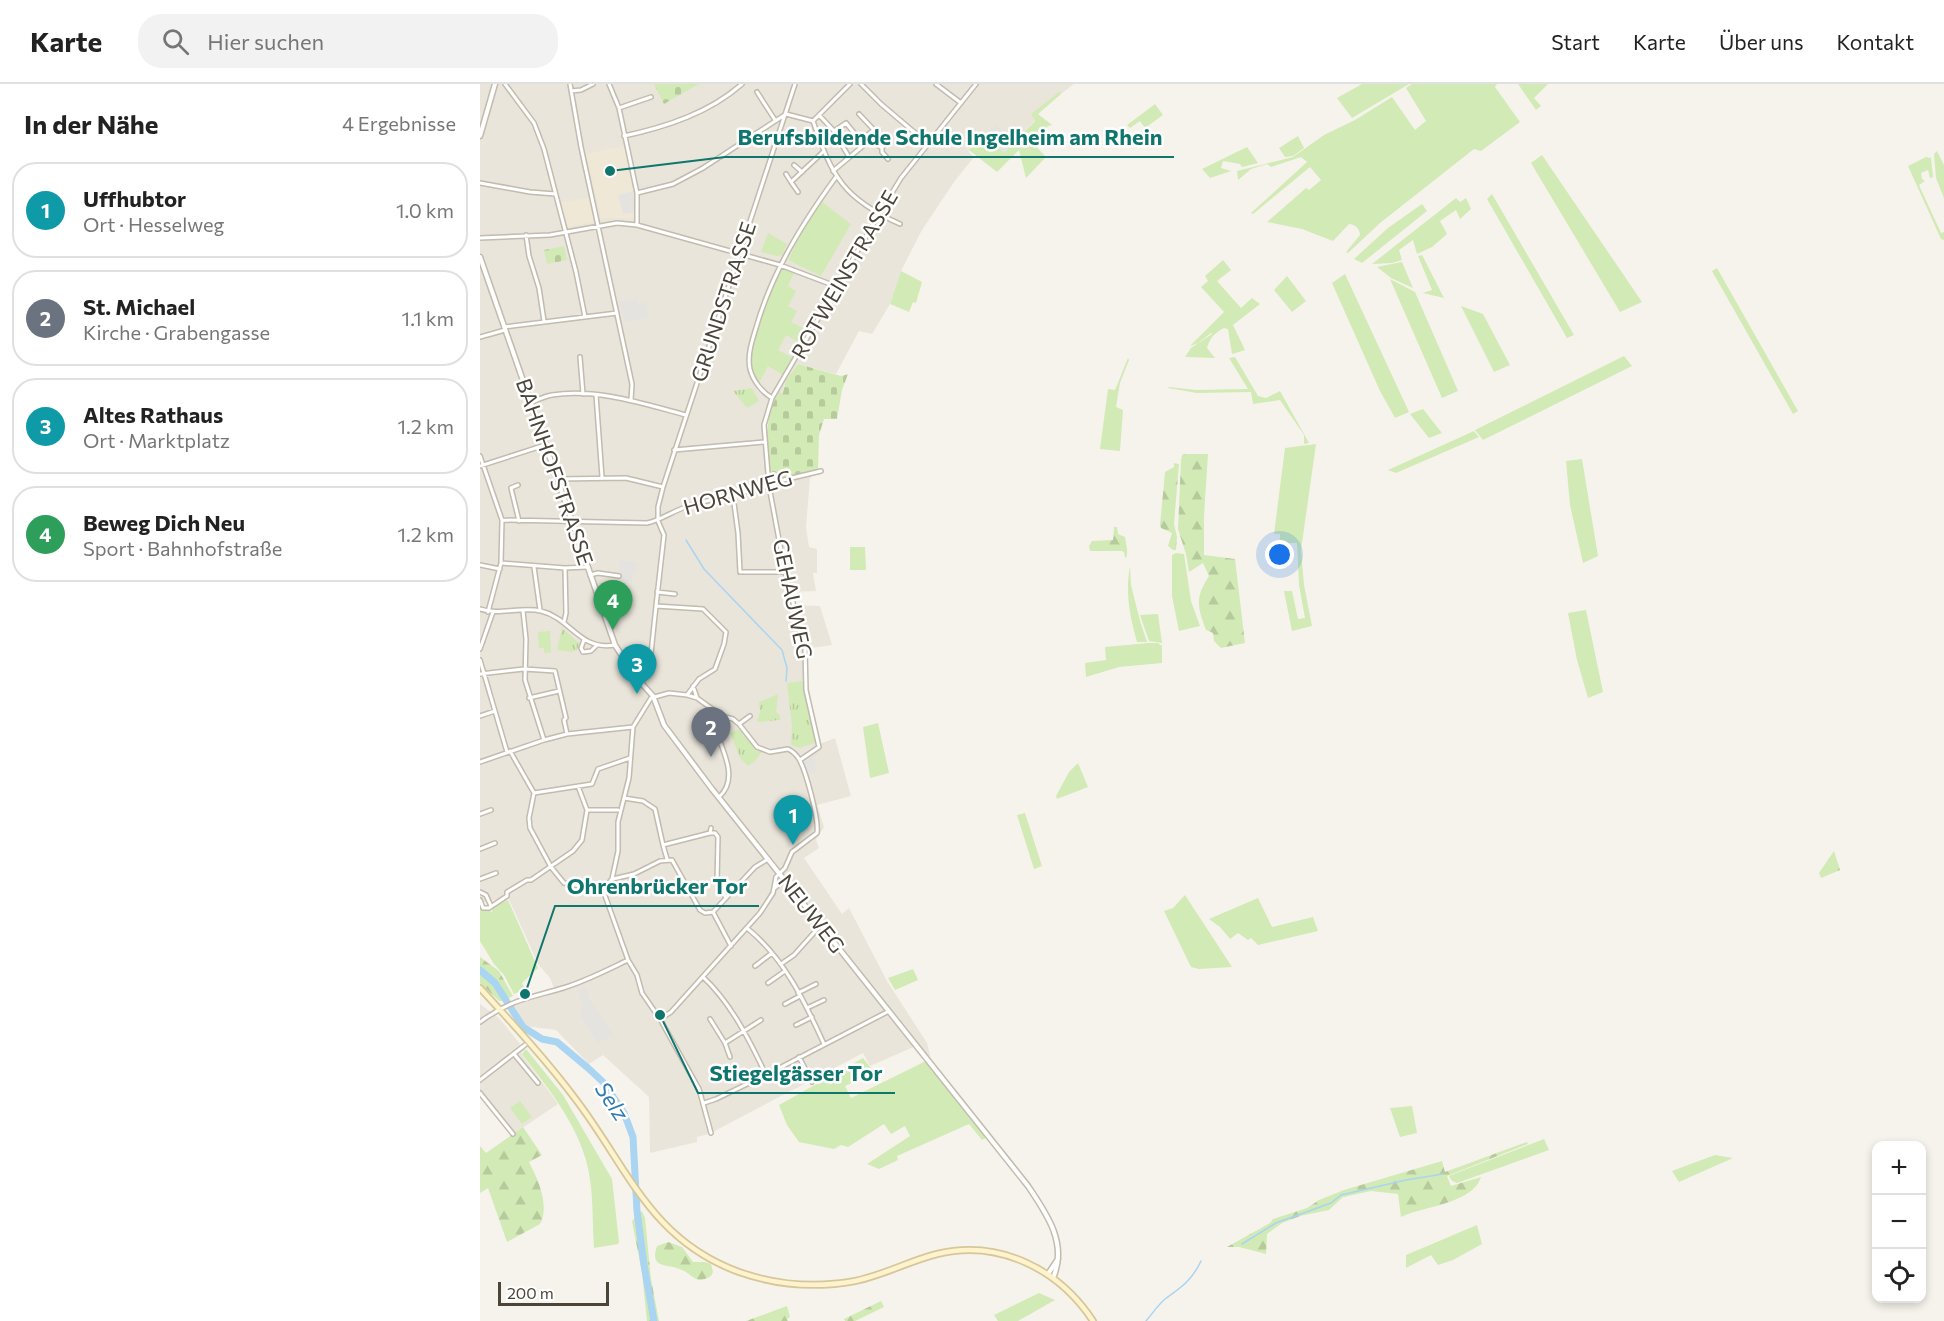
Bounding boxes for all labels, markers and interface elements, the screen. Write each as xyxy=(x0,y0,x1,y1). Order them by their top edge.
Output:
search box xyxy=(138,14,558,68)
text: Karte xyxy=(30,24,102,58)
icon: search xyxy=(159,25,192,58)
text: Hier suchen xyxy=(207,28,324,55)
text: Start xyxy=(1551,29,1600,54)
text: Karte xyxy=(1633,29,1686,54)
text: Über uns xyxy=(1719,29,1803,54)
text: Kontakt xyxy=(1836,29,1914,54)
text: In der Nähe xyxy=(24,108,159,139)
text: 4 Ergebnisse xyxy=(342,111,456,135)
callout: Berufsbildende Schule Ingelheim am Rhein xyxy=(725,117,1174,157)
text: Berufsbildende Schule Ingelheim am Rhein xyxy=(737,123,1163,150)
text: Uffhubtor xyxy=(83,185,186,212)
street label: ROTWEINSTRASSE xyxy=(785,186,902,363)
text: 1 xyxy=(41,198,50,222)
text: 1.0 km xyxy=(396,198,454,222)
text: Ort · Hesselweg xyxy=(83,212,224,236)
street label: GRUNDSTRASSE xyxy=(685,218,760,385)
text: St. Michael xyxy=(83,293,195,320)
text: 2 xyxy=(40,306,51,330)
text: 1.1 km xyxy=(402,306,454,330)
text: Kirche · Grabengasse xyxy=(83,320,270,344)
street label: BAHNHOFSTRASSE xyxy=(512,375,599,568)
text: Altes Rathaus xyxy=(83,401,223,428)
text: 3 xyxy=(40,414,51,438)
text: 1.2 km xyxy=(398,414,454,438)
text: Ort · Marktplatz xyxy=(83,428,230,452)
street label: HORNWEG xyxy=(680,464,795,519)
text: Beweg Dich Neu xyxy=(83,509,245,536)
text: 4 xyxy=(39,522,52,546)
text: 1.2 km xyxy=(398,522,454,546)
text: Sport · Bahnhofstraße xyxy=(83,536,282,560)
street label: GEHAUWEG xyxy=(769,536,818,661)
your location xyxy=(1265,540,1294,569)
pin: 4 xyxy=(594,580,632,630)
pin: 3 xyxy=(618,644,656,694)
pin: 2 xyxy=(692,708,730,757)
pin: 1 xyxy=(774,796,812,845)
callout: Ohrenbrücker Tor xyxy=(555,866,759,906)
street label: NEUWEG xyxy=(774,869,851,957)
text: Ohrenbrücker Tor xyxy=(567,872,747,899)
callout: Stiegelgässer Tor xyxy=(698,1053,895,1093)
text: Stiegelgässer Tor xyxy=(709,1059,883,1086)
water label: Selz xyxy=(590,1076,635,1125)
map controls xyxy=(1872,1141,1926,1303)
button: + xyxy=(1872,1141,1926,1195)
button: − xyxy=(1872,1195,1926,1249)
button: locate xyxy=(1872,1249,1926,1303)
scale bar xyxy=(498,1279,609,1306)
text: 200 m xyxy=(507,1283,554,1302)

